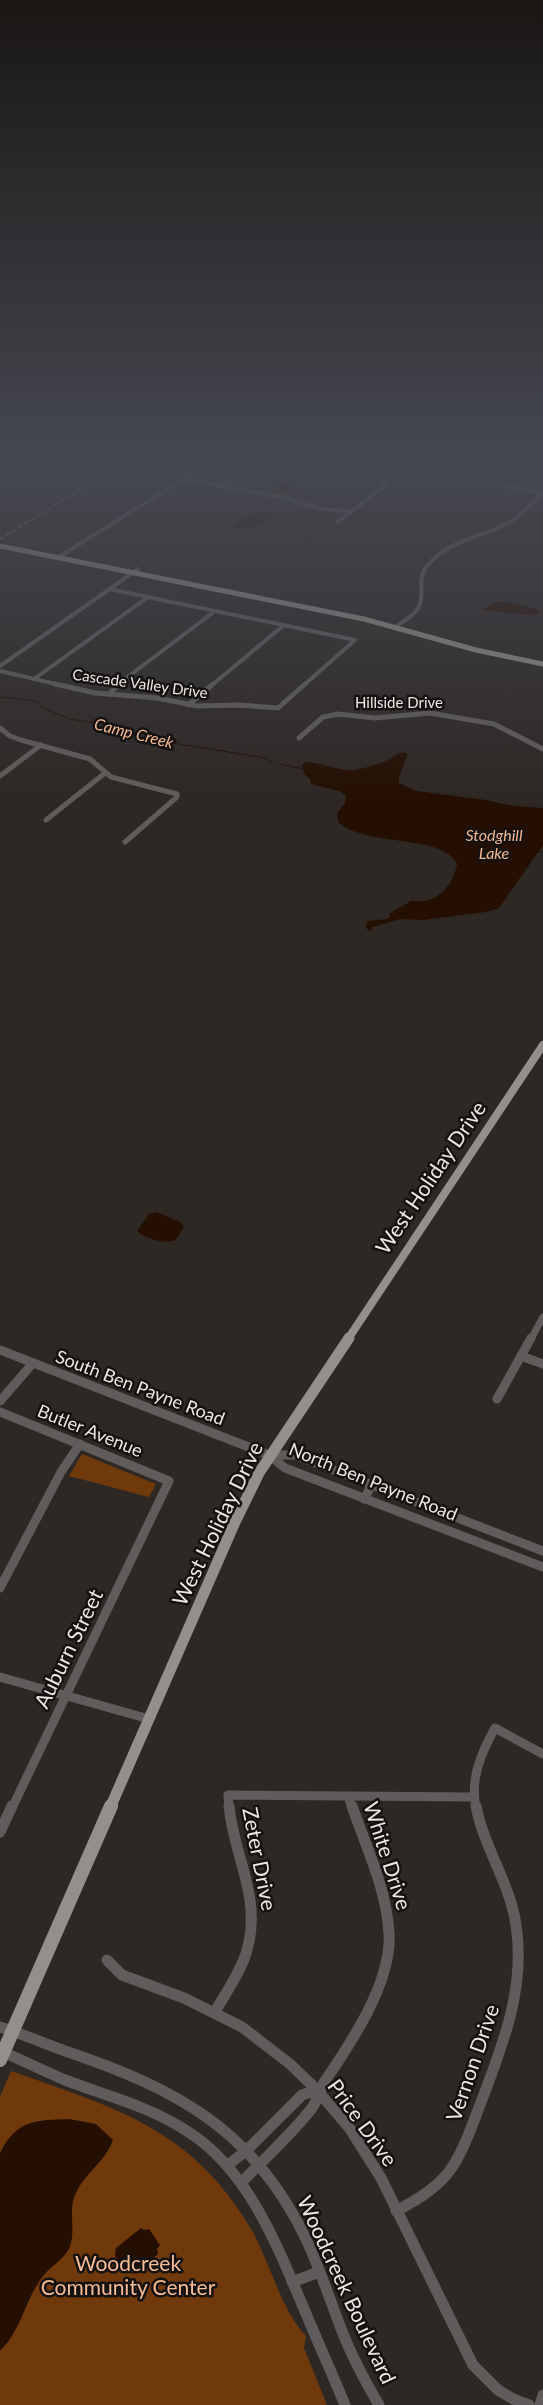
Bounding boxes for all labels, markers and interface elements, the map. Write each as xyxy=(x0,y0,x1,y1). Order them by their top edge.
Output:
street label: Cascade Valley Drive xyxy=(71,665,209,701)
street label: Hillside Drive xyxy=(355,693,443,711)
water label: Camp Creek xyxy=(93,714,176,752)
water label: Stodghill Lake xyxy=(465,825,523,862)
street label: West Holiday Drive xyxy=(369,1096,490,1258)
street label: South Ben Payne Road xyxy=(53,1345,228,1429)
street label: Butler Avenue xyxy=(35,1399,146,1461)
street label: West Holiday Drive xyxy=(166,1437,267,1609)
street label: North Ben Payne Road xyxy=(286,1437,461,1525)
street label: Auburn Street xyxy=(28,1584,107,1712)
street label: White Drive xyxy=(359,1798,418,1913)
street label: Zeter Drive xyxy=(238,1805,283,1912)
street label: Vernon Drive xyxy=(440,2001,503,2124)
street label: Price Drive xyxy=(323,2074,403,2171)
street label: Woodcreek Boulevard xyxy=(293,2191,402,2387)
park label: Woodcreek Community Center xyxy=(41,2250,216,2299)

